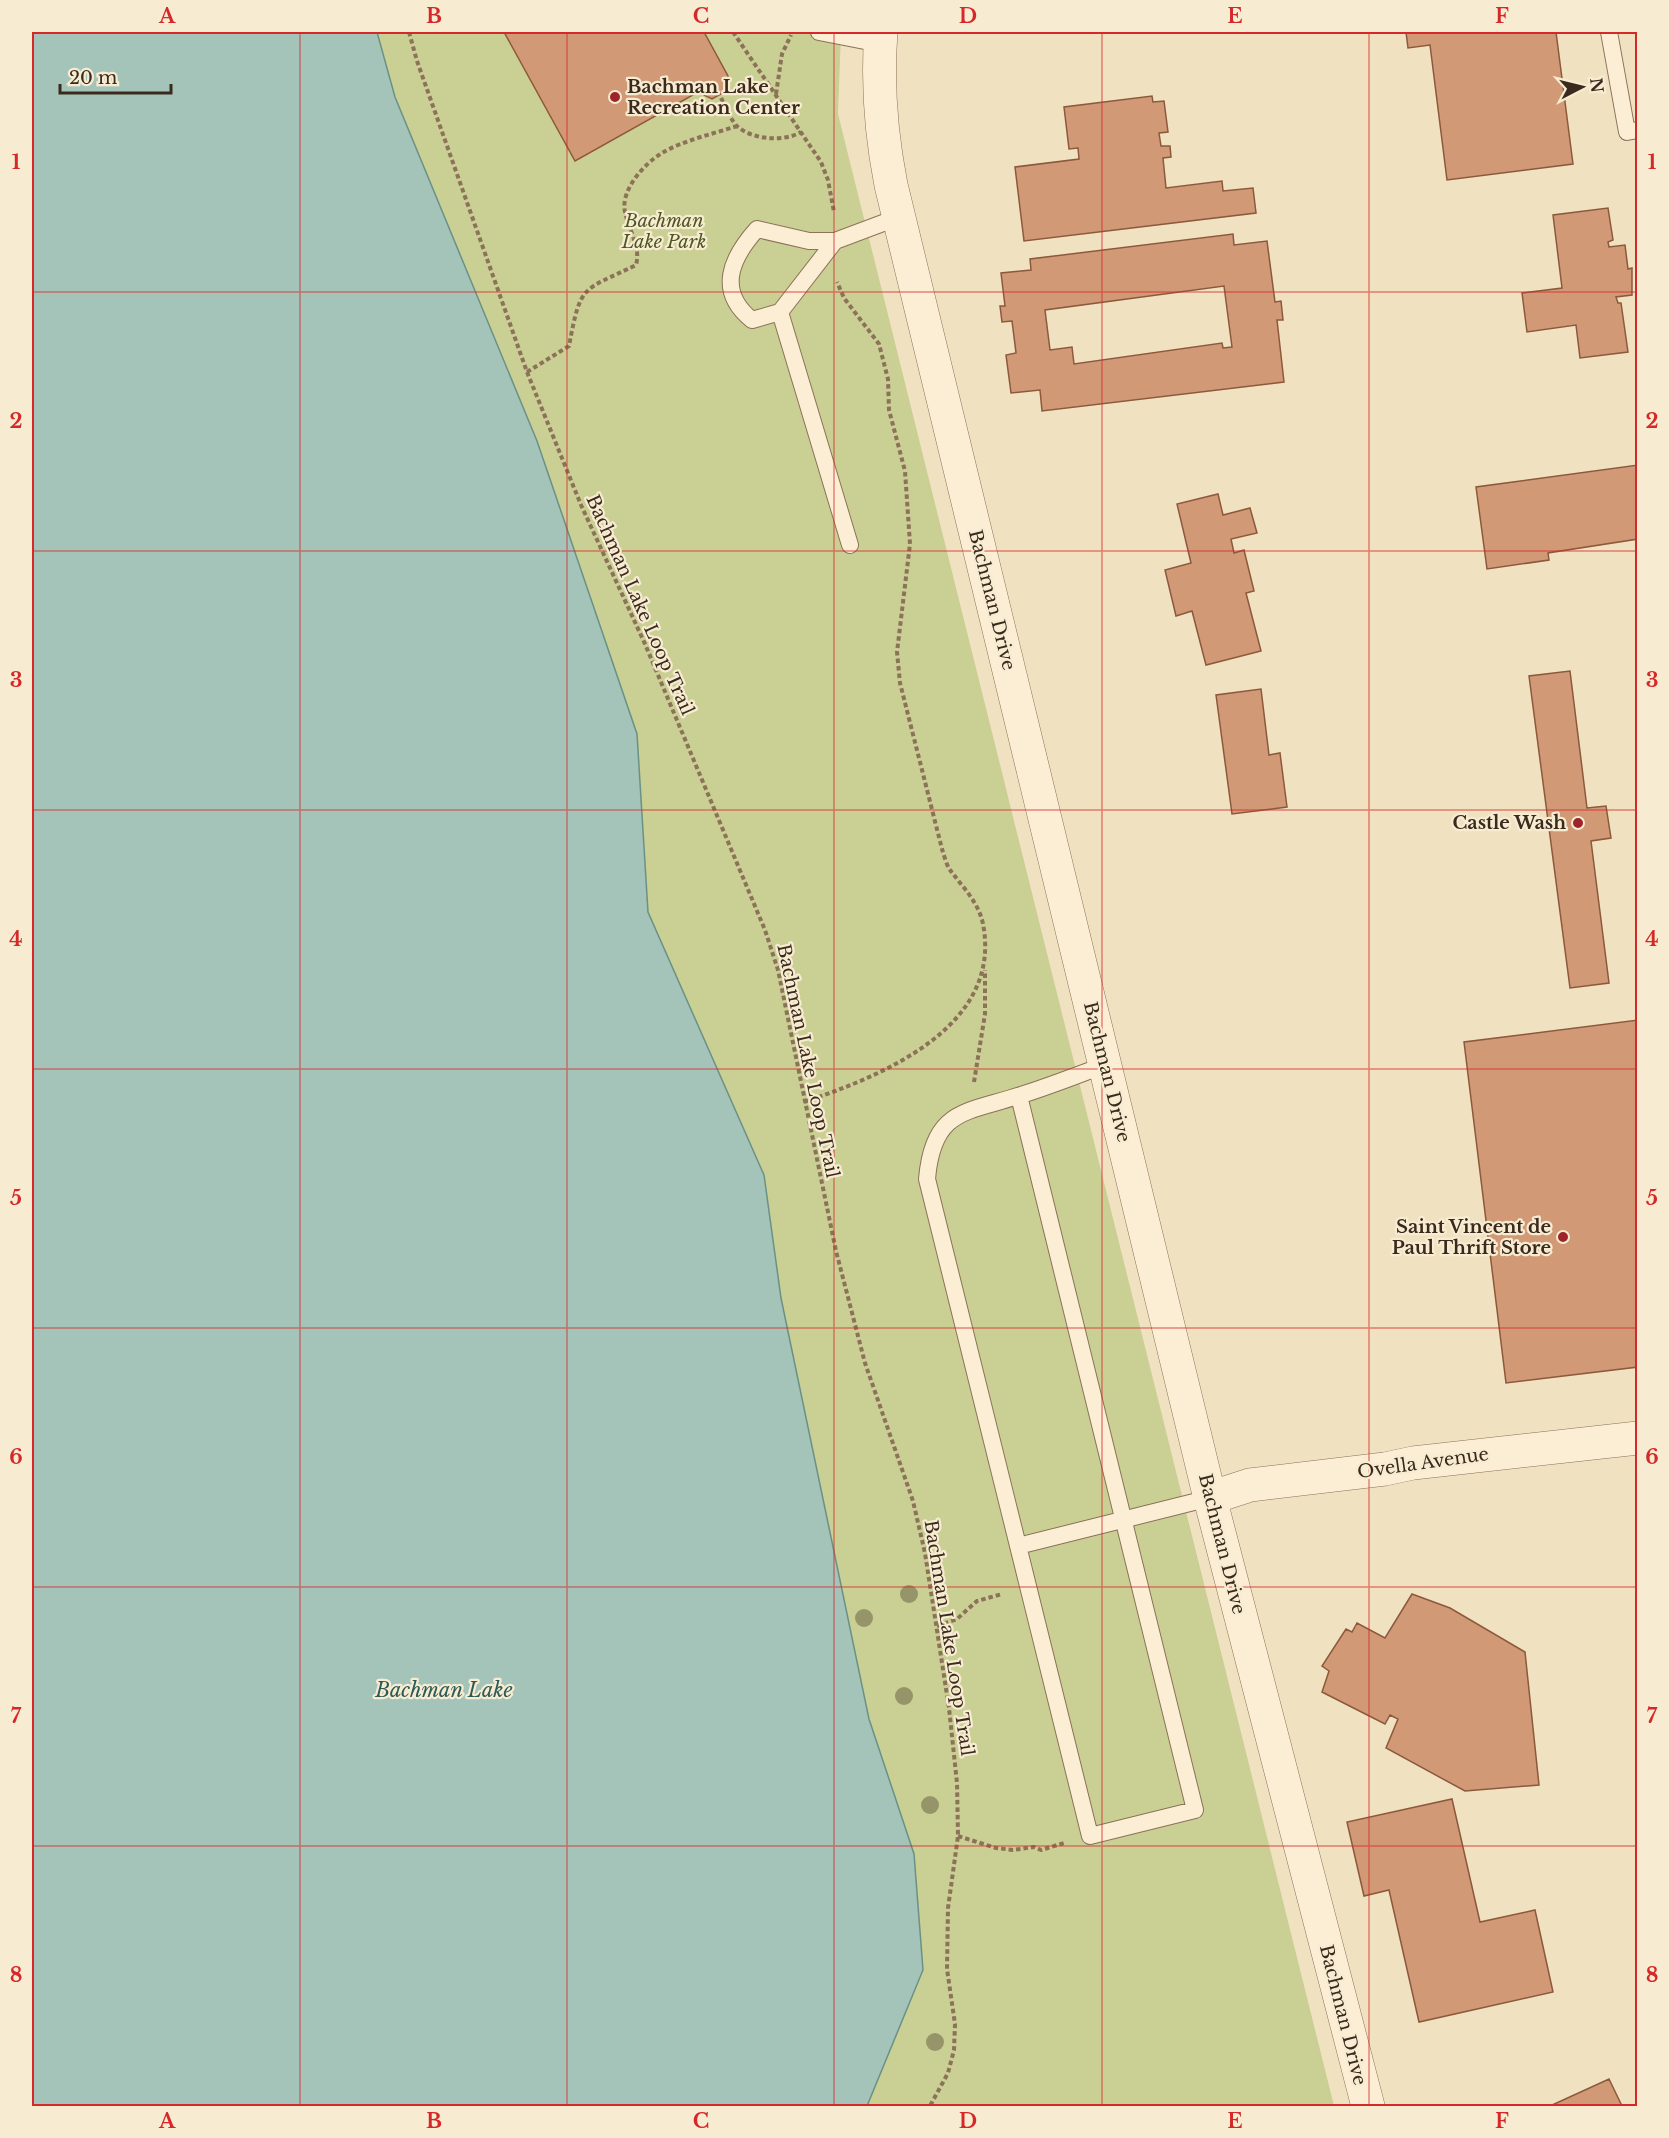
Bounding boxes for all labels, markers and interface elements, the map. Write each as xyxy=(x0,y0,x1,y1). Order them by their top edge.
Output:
text: A xyxy=(158,4,176,28)
text: B xyxy=(426,4,442,28)
text: C xyxy=(693,4,709,28)
text: D xyxy=(959,4,977,28)
text: E xyxy=(1227,4,1243,28)
text: F xyxy=(1495,4,1509,28)
scale bar xyxy=(60,57,171,95)
north arrow xyxy=(1552,57,1612,117)
text: 20 m xyxy=(69,67,117,89)
place label: Bachman Lake Recreation Center xyxy=(627,76,800,119)
text: N xyxy=(1586,76,1608,94)
marker: Bachman Lake Recreation Center xyxy=(608,90,622,104)
text: 1 xyxy=(12,150,21,174)
text: 1 xyxy=(1648,150,1657,174)
park label: Bachman Lake Park xyxy=(621,210,706,253)
text: 2 xyxy=(9,409,23,433)
text: 2 xyxy=(1645,409,1659,433)
street label: Bachman Lake Loop Trail xyxy=(581,491,699,719)
street label: Bachman Drive xyxy=(964,527,1020,673)
text: 3 xyxy=(10,668,22,692)
text: 3 xyxy=(1646,668,1658,692)
place label: Castle Wash xyxy=(1453,812,1566,834)
marker: Castle Wash xyxy=(1571,816,1585,830)
text: 4 xyxy=(9,927,23,951)
text: 4 xyxy=(1645,927,1659,951)
street label: Bachman Lake Loop Trail xyxy=(772,942,844,1180)
street label: Bachman Drive xyxy=(1079,999,1135,1145)
text: 5 xyxy=(10,1186,22,1210)
text: 5 xyxy=(1646,1186,1658,1210)
place label: Saint Vincent de Paul Thrift Store xyxy=(1392,1216,1551,1259)
marker: Saint Vincent de Paul Thrift Store xyxy=(1556,1230,1570,1244)
street label: Ovella Avenue xyxy=(1356,1443,1490,1483)
text: 6 xyxy=(9,1445,23,1469)
text: 6 xyxy=(1645,1445,1659,1469)
street label: Bachman Drive xyxy=(1194,1471,1250,1617)
street label: Bachman Lake Loop Trail xyxy=(919,1518,979,1758)
water label: Bachman Lake xyxy=(374,1678,513,1702)
text: 7 xyxy=(11,1704,22,1728)
text: 7 xyxy=(1647,1704,1658,1728)
street label: Bachman Drive xyxy=(1315,1942,1371,2088)
text: 8 xyxy=(10,1963,22,1987)
text: 8 xyxy=(1646,1963,1658,1987)
text: A xyxy=(158,2109,176,2133)
text: B xyxy=(426,2109,442,2133)
text: C xyxy=(693,2109,709,2133)
text: D xyxy=(959,2109,977,2133)
text: E xyxy=(1227,2109,1243,2133)
text: F xyxy=(1495,2109,1509,2133)

